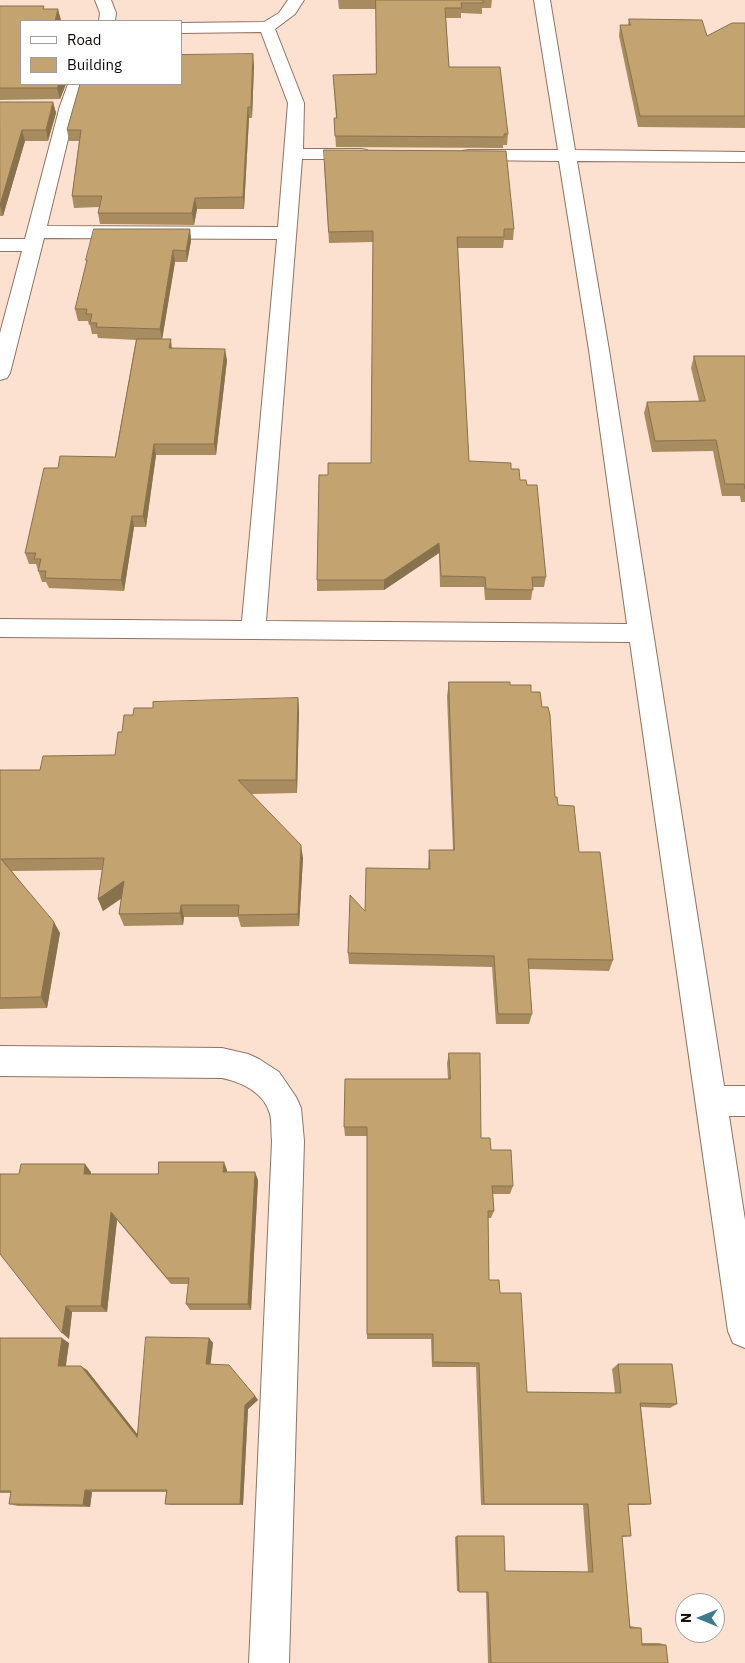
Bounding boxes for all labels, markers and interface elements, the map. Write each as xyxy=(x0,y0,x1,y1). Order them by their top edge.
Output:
legend xyxy=(20,20,182,85)
text: Road xyxy=(67,30,102,49)
text: Building xyxy=(67,55,122,74)
north arrow xyxy=(675,1593,725,1643)
text: N xyxy=(677,1613,695,1623)

